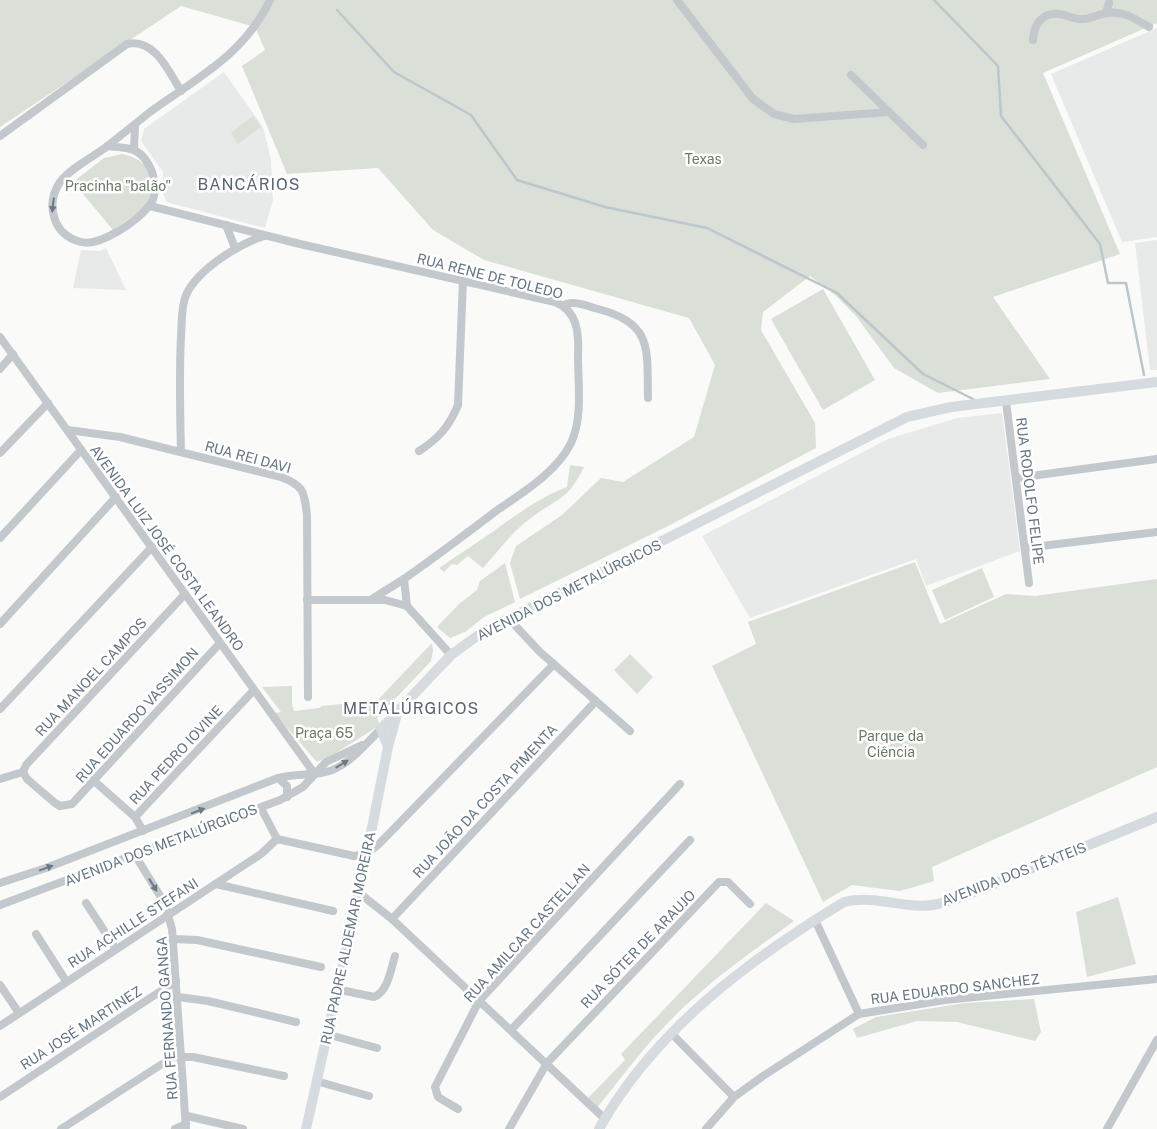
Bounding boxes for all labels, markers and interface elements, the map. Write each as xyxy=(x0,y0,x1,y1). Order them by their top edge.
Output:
park label: Texas xyxy=(684,151,722,167)
district label: BANCÁRIOS xyxy=(198,174,301,194)
park label: Pracinha "balão" xyxy=(65,178,171,194)
one-way arrow xyxy=(49,197,57,213)
street label: RUA RENE DE TOLEDO xyxy=(415,250,565,302)
street label: RUA RODOLFO FELIPE xyxy=(1013,416,1047,566)
street label: RUA REI DAVI xyxy=(203,438,293,476)
street label: AVENIDA LUIZ JOSÉ COSTA LEANDRO xyxy=(87,441,248,654)
street label: AVENIDA DOS METALÚRGICOS xyxy=(473,535,664,644)
street label: RUA MANOEL CAMPOS xyxy=(32,615,150,739)
street label: RUA EDUARDO VASSIMON xyxy=(72,644,202,786)
district label: METALÚRGICOS xyxy=(343,698,479,718)
street label: RUA PEDRO IOVINE xyxy=(126,702,226,808)
street label: RUA JOÃO DA COSTA PIMENTA xyxy=(409,720,560,881)
park label: Praça 65 xyxy=(295,725,353,741)
park label: Parque da Ciência xyxy=(858,728,924,760)
one-way arrow xyxy=(335,759,348,768)
street label: AVENIDA DOS METALÚRGICOS xyxy=(62,799,260,889)
one-way arrow xyxy=(191,807,206,814)
street label: RUA PADRE ALDEMAR MOREIRA xyxy=(318,830,378,1046)
street label: AVENIDA DOS TÊXTEIS xyxy=(939,838,1089,909)
street label: RUA AMILCAR CASTELLAN xyxy=(461,861,593,1005)
one-way arrow xyxy=(39,864,54,872)
street label: RUA ACHILLE STEFANI xyxy=(65,875,201,971)
one-way arrow xyxy=(148,878,158,891)
street label: RUA SÓTER DE ARAUJO xyxy=(576,885,699,1011)
street label: RUA FERNANDO GANGA xyxy=(153,936,181,1100)
street label: RUA EDUARDO SANCHEZ xyxy=(870,971,1040,1007)
street label: RUA JOSÉ MARTINEZ xyxy=(17,982,145,1073)

